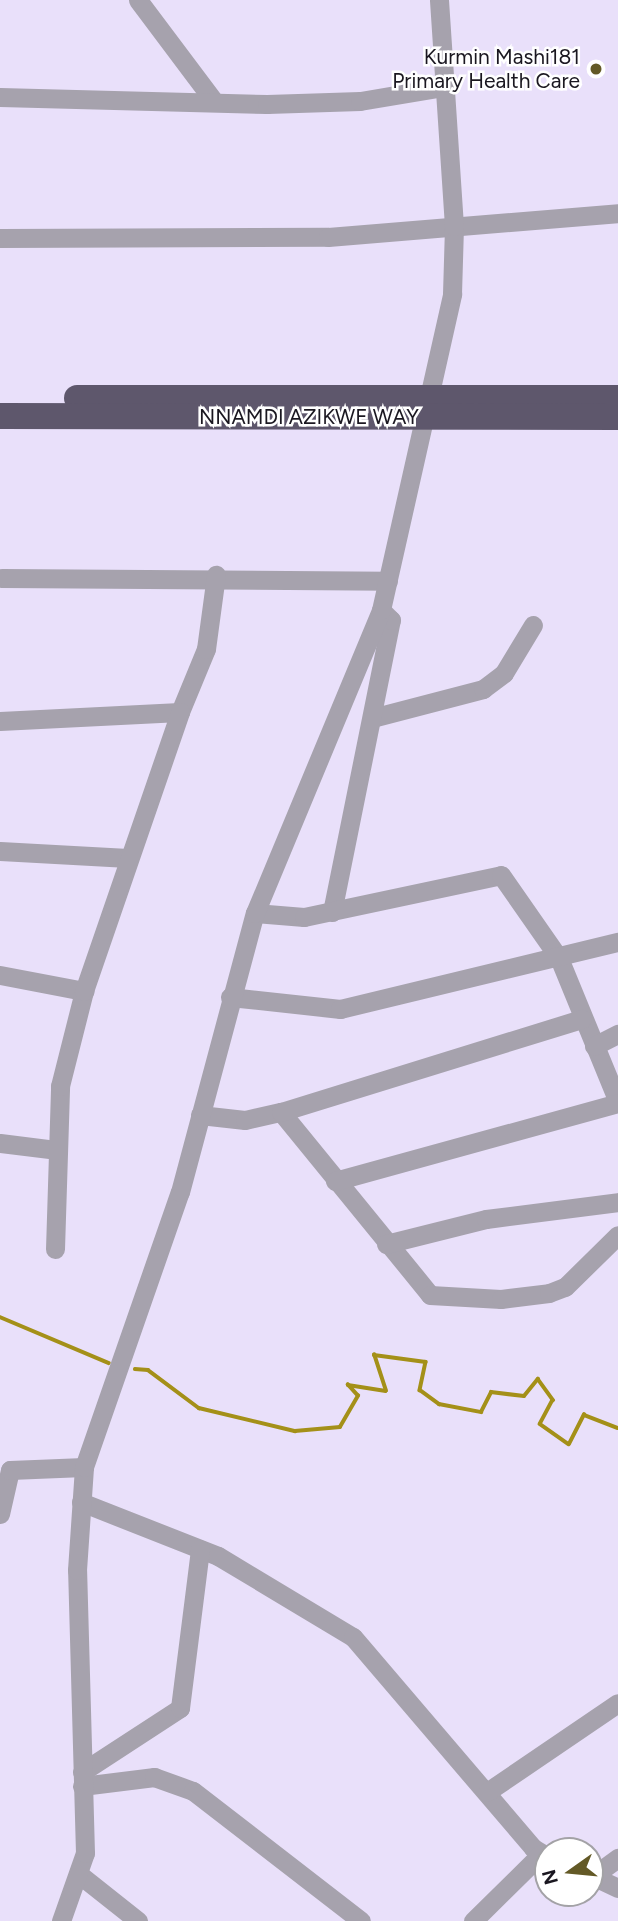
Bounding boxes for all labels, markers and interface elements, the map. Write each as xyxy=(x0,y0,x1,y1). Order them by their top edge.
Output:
place label: Kurmin Mashi181 Primary Health Care xyxy=(392,44,580,94)
marker: Kurmin Mashi181 Primary Health Care xyxy=(586,59,606,79)
street label: NNAMDI AZIKWE WAY xyxy=(199,404,419,430)
north arrow xyxy=(534,1837,604,1907)
text: N xyxy=(537,1867,563,1887)

